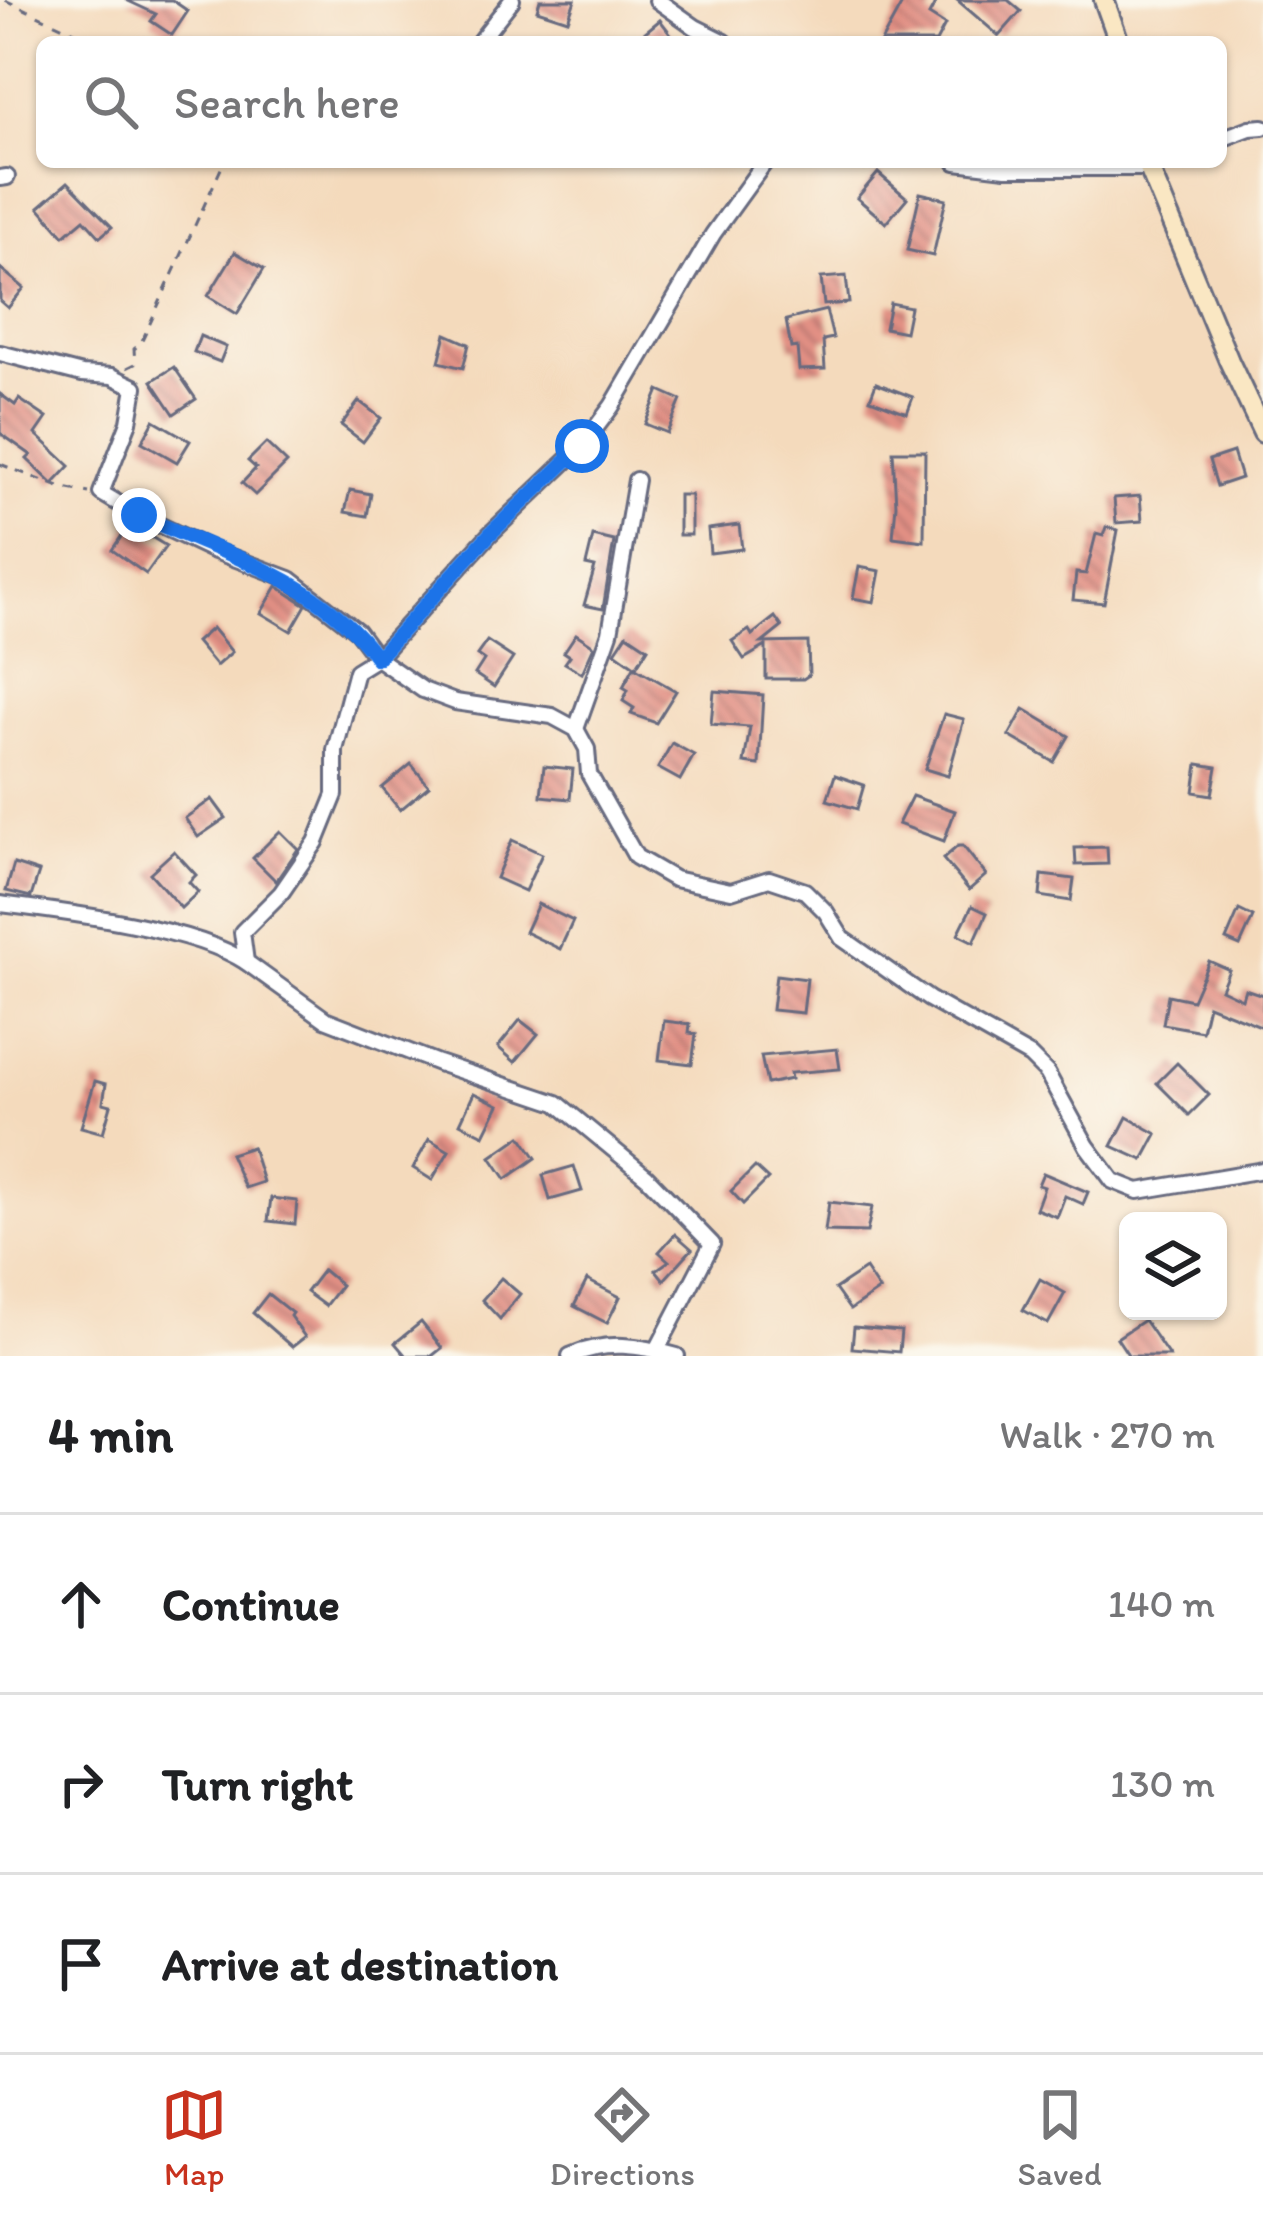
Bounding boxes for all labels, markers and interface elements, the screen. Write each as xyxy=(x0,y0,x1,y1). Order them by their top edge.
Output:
search box xyxy=(36,36,1227,168)
icon: search xyxy=(78,69,144,135)
text: Search here xyxy=(174,75,400,129)
route start xyxy=(555,419,609,473)
route end xyxy=(112,488,166,542)
map controls xyxy=(1119,1212,1227,1320)
button: layers xyxy=(1119,1212,1227,1320)
text: 4 min xyxy=(48,1404,173,1465)
text: Walk · 270 m xyxy=(999,1411,1215,1458)
icon: ahead xyxy=(48,1571,114,1637)
text: Continue xyxy=(162,1577,340,1631)
text: 140 m xyxy=(1108,1580,1215,1627)
icon: right xyxy=(48,1751,114,1817)
text: Turn right xyxy=(162,1757,353,1811)
text: 130 m xyxy=(1110,1760,1215,1807)
icon: arrive xyxy=(48,1931,114,1997)
text: Arrive at destination xyxy=(162,1937,558,1991)
tab: Map xyxy=(161,2082,227,2193)
tab: Directions xyxy=(550,2082,695,2193)
tab: Saved xyxy=(1018,2082,1102,2193)

